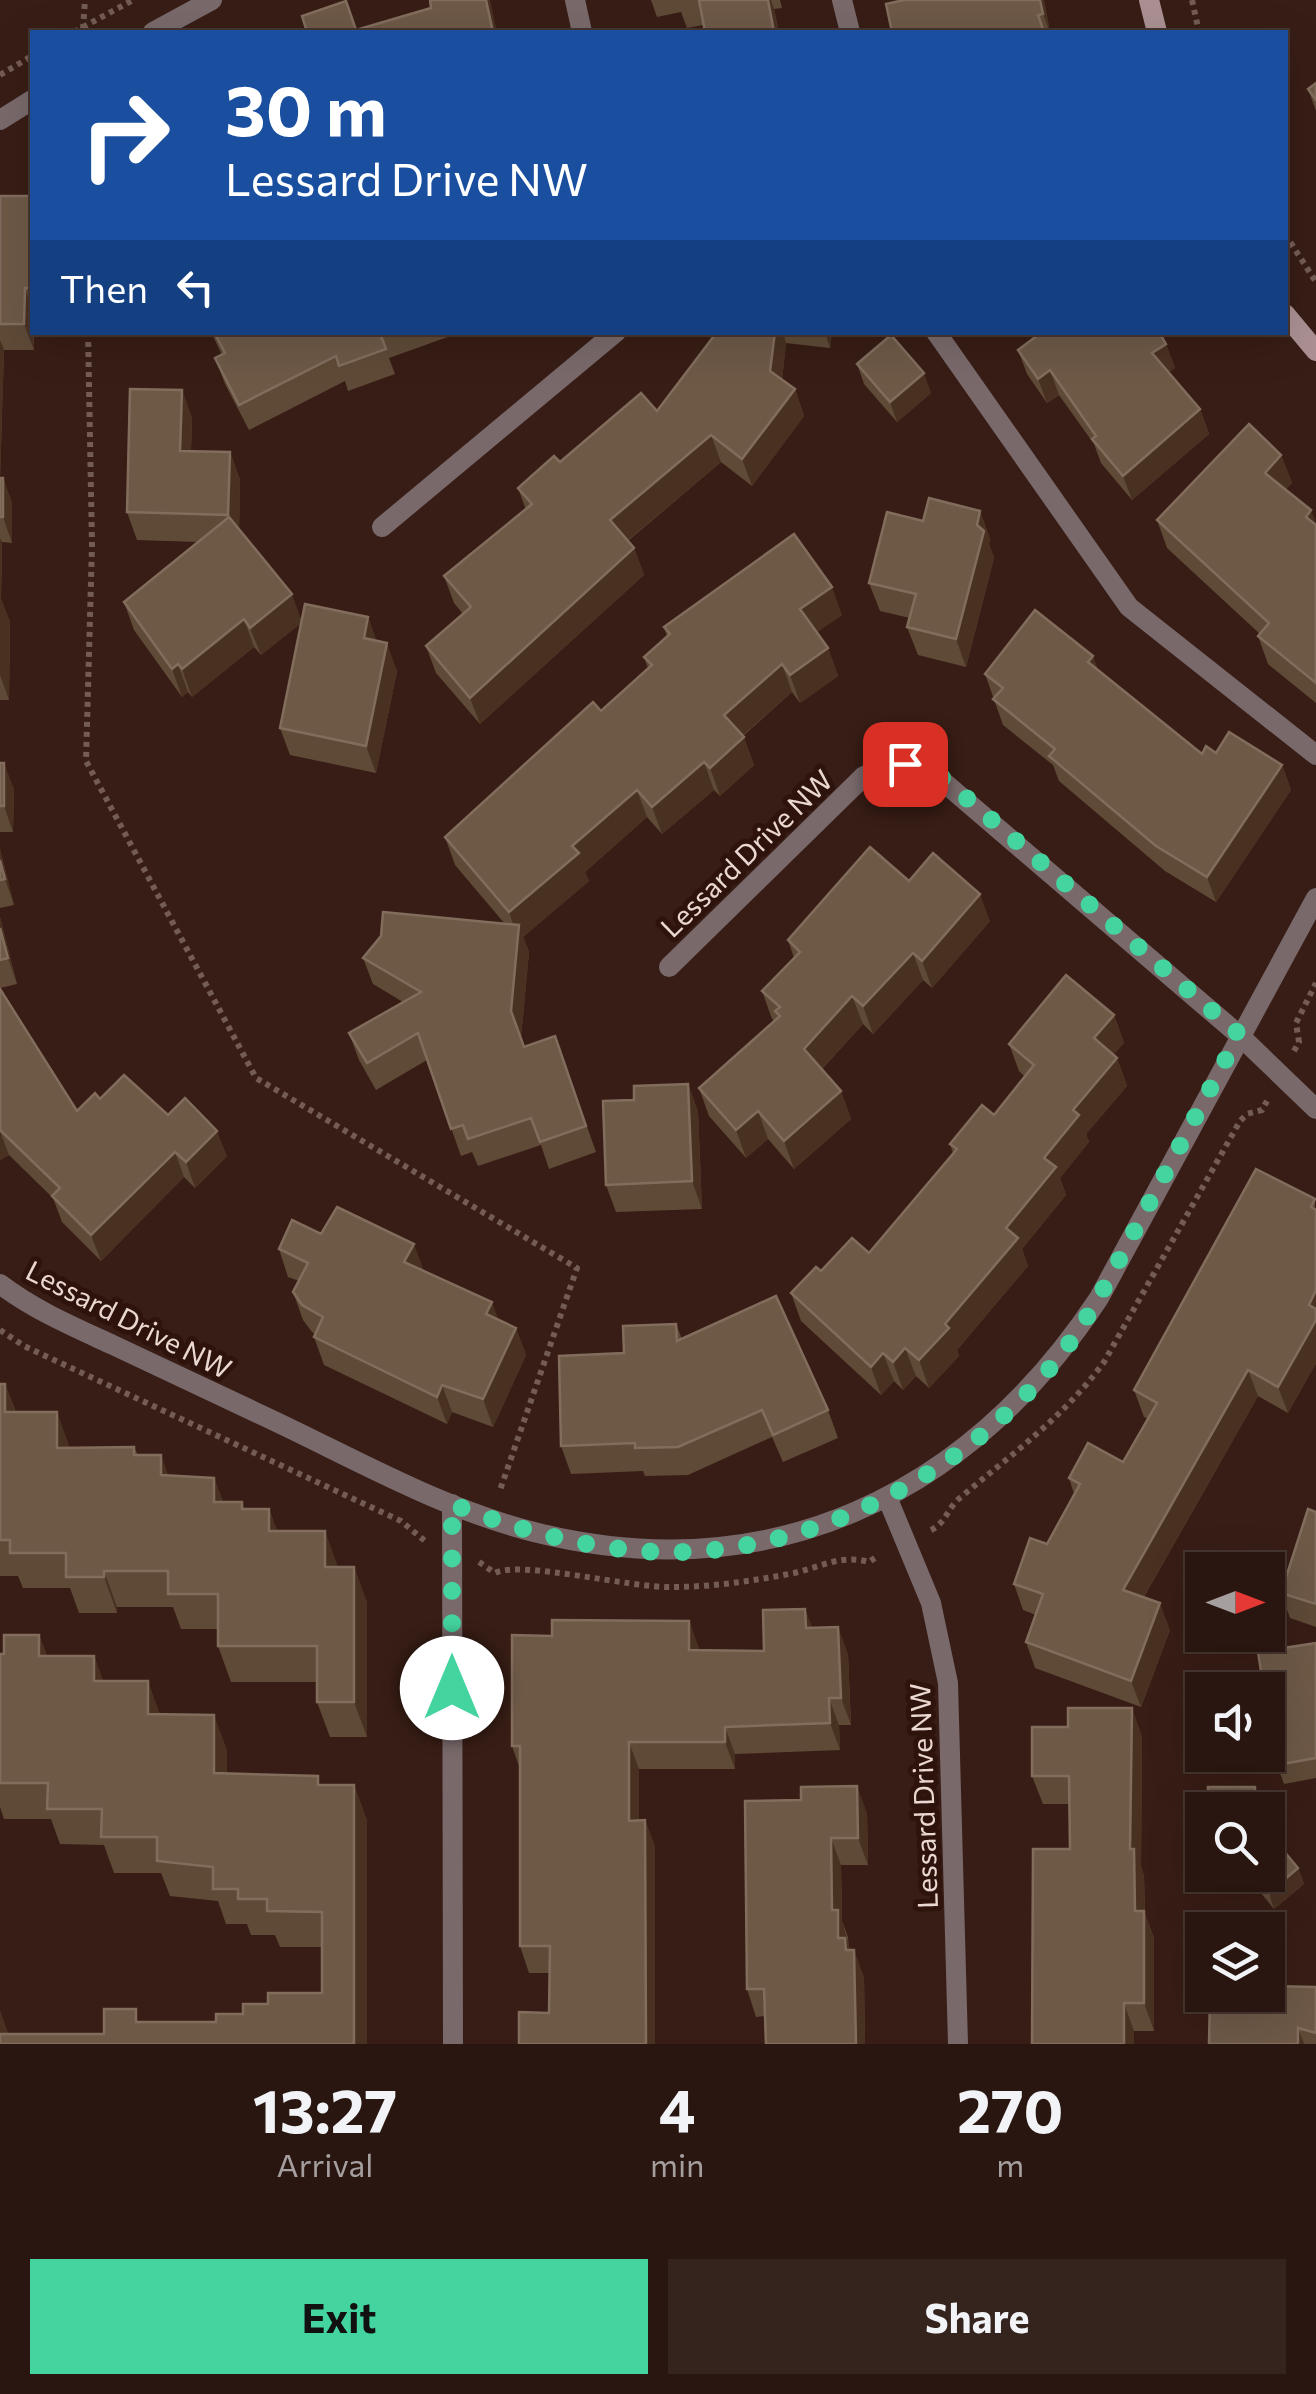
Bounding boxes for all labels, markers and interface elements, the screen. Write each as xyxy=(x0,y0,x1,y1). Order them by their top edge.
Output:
text: 30 m xyxy=(225,65,387,150)
icon: right xyxy=(60,70,190,200)
text: Lessard Drive NW xyxy=(225,150,588,205)
icon: left xyxy=(168,260,223,315)
text: Then xyxy=(60,264,148,311)
pin xyxy=(863,722,948,807)
icon: arrive xyxy=(878,737,933,792)
street label: Lessard Drive NW xyxy=(653,762,839,944)
street label: Lessard Drive NW xyxy=(21,1253,237,1385)
north arrow xyxy=(1185,1552,1285,1652)
map controls xyxy=(1185,1552,1285,2012)
position arrow xyxy=(400,1636,504,1740)
button: sound xyxy=(1185,1672,1285,1772)
street label: Lessard Drive NW xyxy=(902,1683,944,1909)
button: search xyxy=(1185,1792,1285,1892)
button: layers xyxy=(1185,1912,1285,2012)
text: 13:27 xyxy=(253,2072,397,2145)
text: 4 xyxy=(659,2072,696,2145)
text: 270 xyxy=(957,2072,1063,2145)
text: Arrival xyxy=(277,2144,373,2184)
text: min xyxy=(650,2144,704,2184)
text: m xyxy=(996,2144,1024,2184)
button: Exit xyxy=(30,2259,648,2374)
button: Share xyxy=(668,2259,1286,2374)

